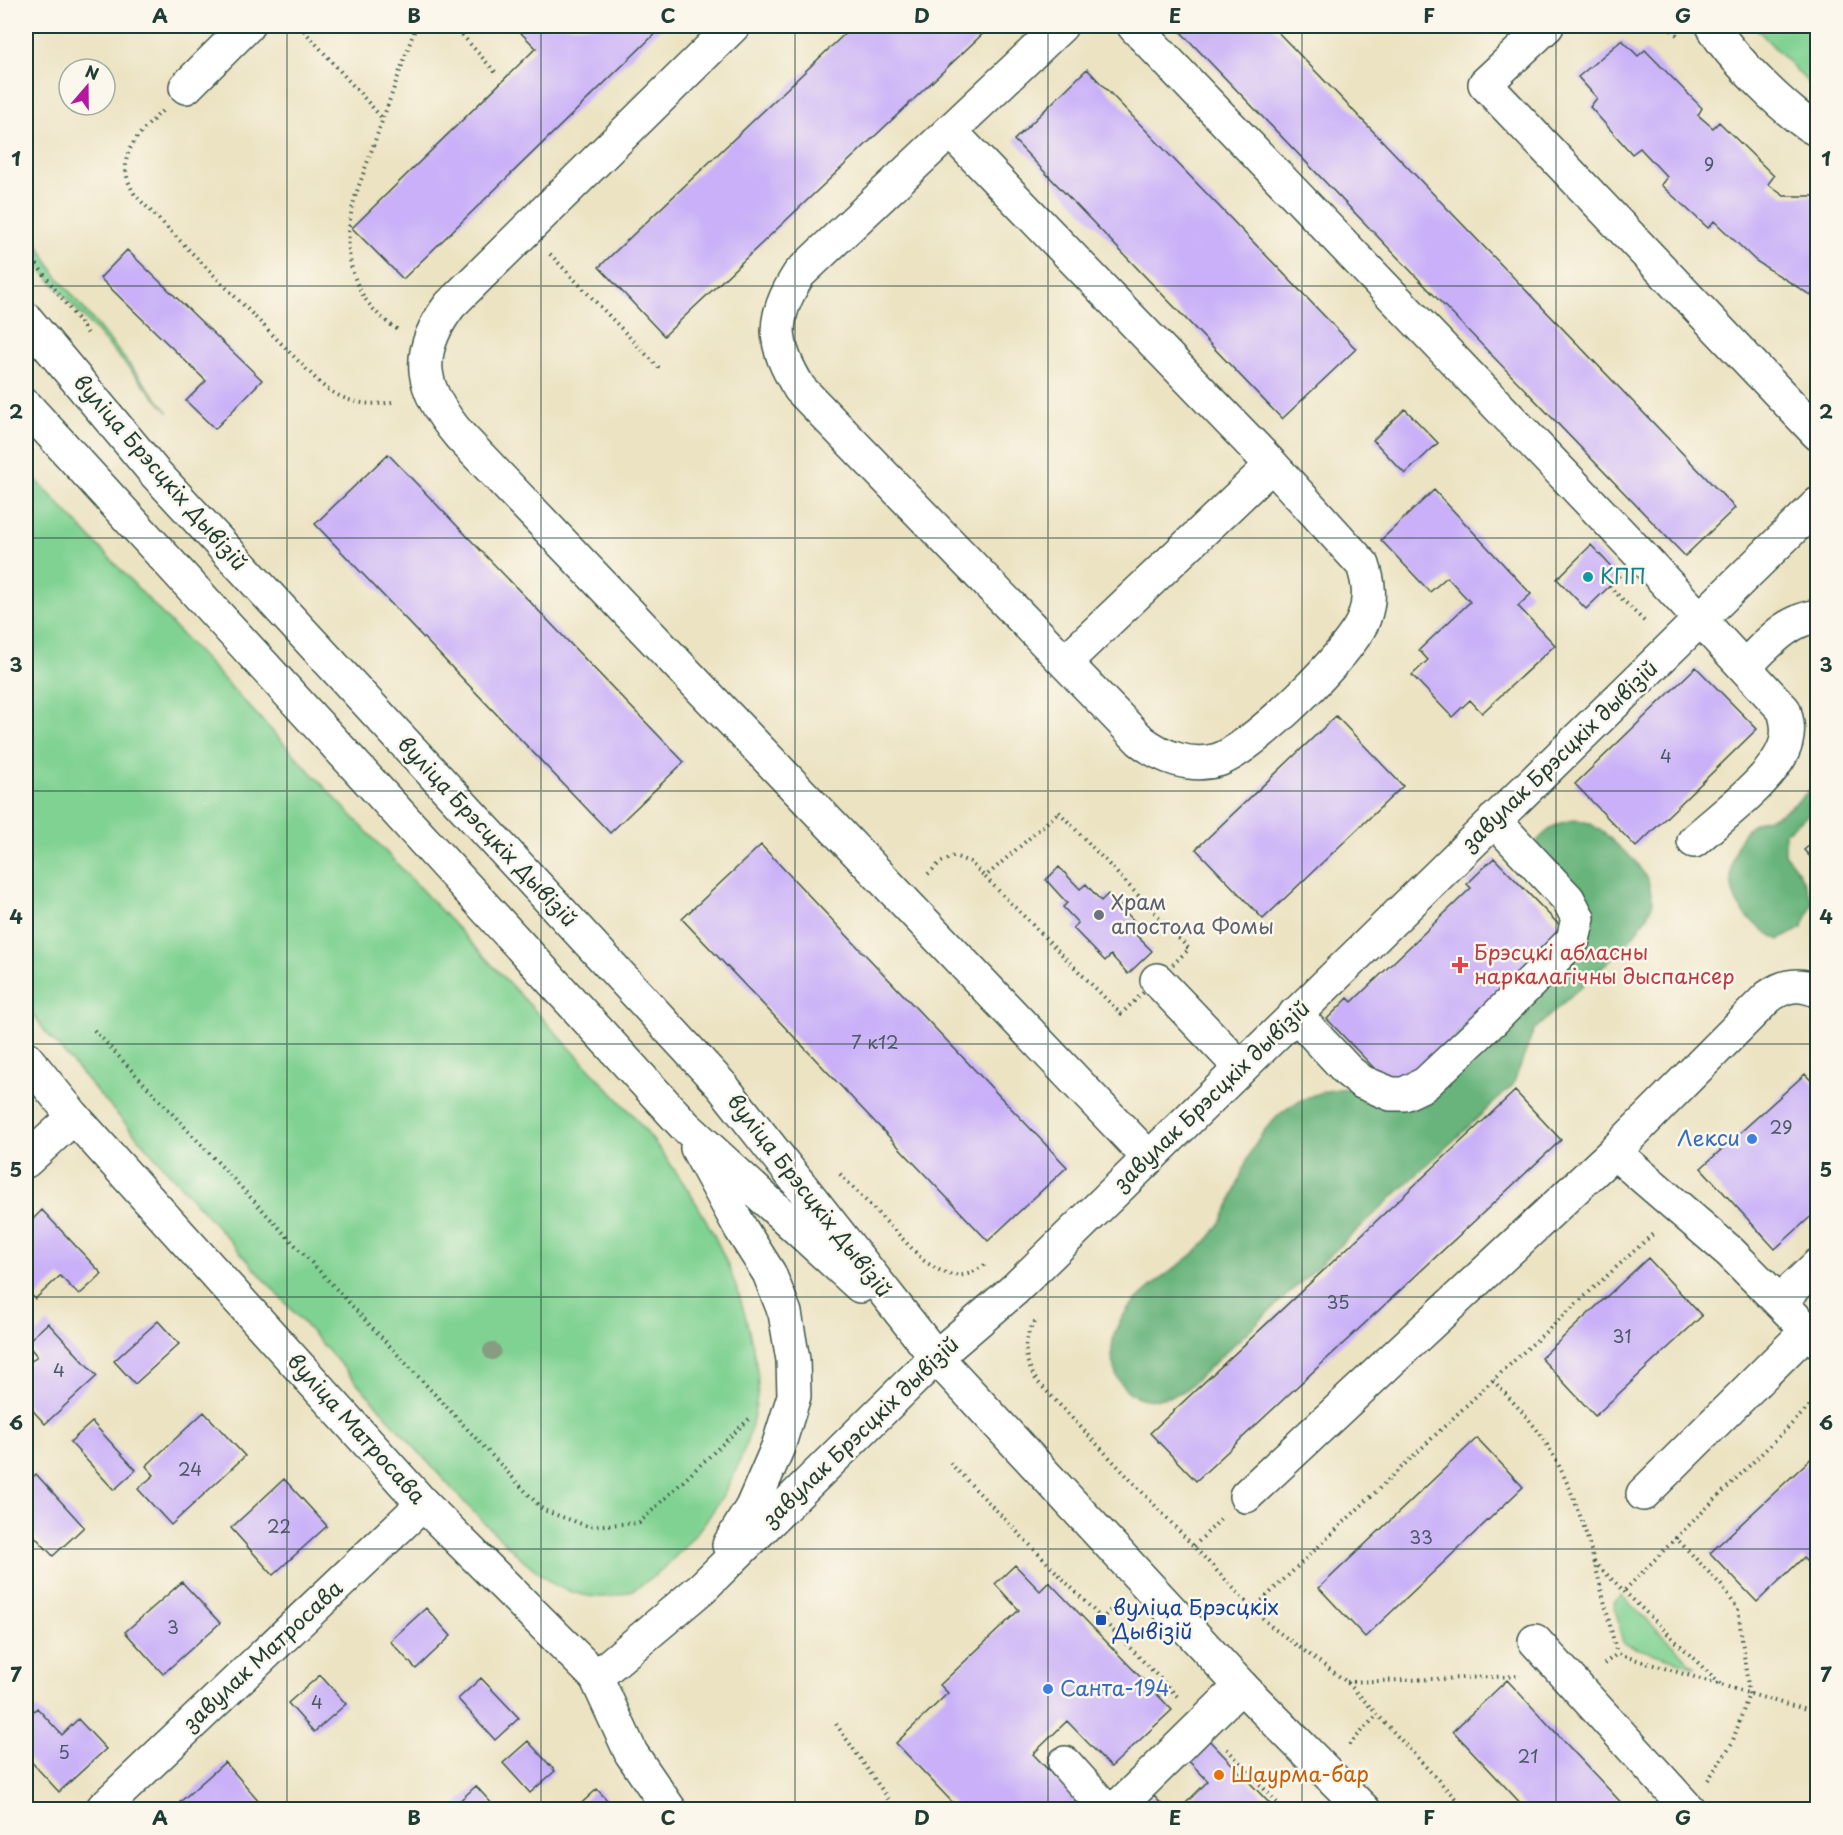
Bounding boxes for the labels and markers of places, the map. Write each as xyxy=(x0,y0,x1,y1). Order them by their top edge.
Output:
place label: КПП xyxy=(1600,559,1646,591)
marker: КПП xyxy=(1581,570,1595,584)
place label: Храм апостола Фомы xyxy=(1111,885,1274,941)
marker: Храм апостола Фомы xyxy=(1092,908,1106,922)
place label: Брэсцкі абласны наркалагічны дыспансер xyxy=(1474,935,1735,991)
marker: Брэсцкі абласны наркалагічны дыспансер xyxy=(1451,956,1469,974)
place label: Лекси xyxy=(1677,1121,1740,1153)
marker: Лекси xyxy=(1745,1132,1759,1146)
place label: вуліца Брэсцкіх Дывізій xyxy=(1112,1590,1279,1646)
marker: вуліца Брэсцкіх Дывізій xyxy=(1094,1613,1108,1627)
place label: Санта-194 xyxy=(1060,1671,1170,1703)
marker: Санта-194 xyxy=(1041,1682,1055,1696)
place label: Шаурма-бар xyxy=(1231,1757,1369,1789)
marker: Шаурма-бар xyxy=(1212,1768,1226,1782)

